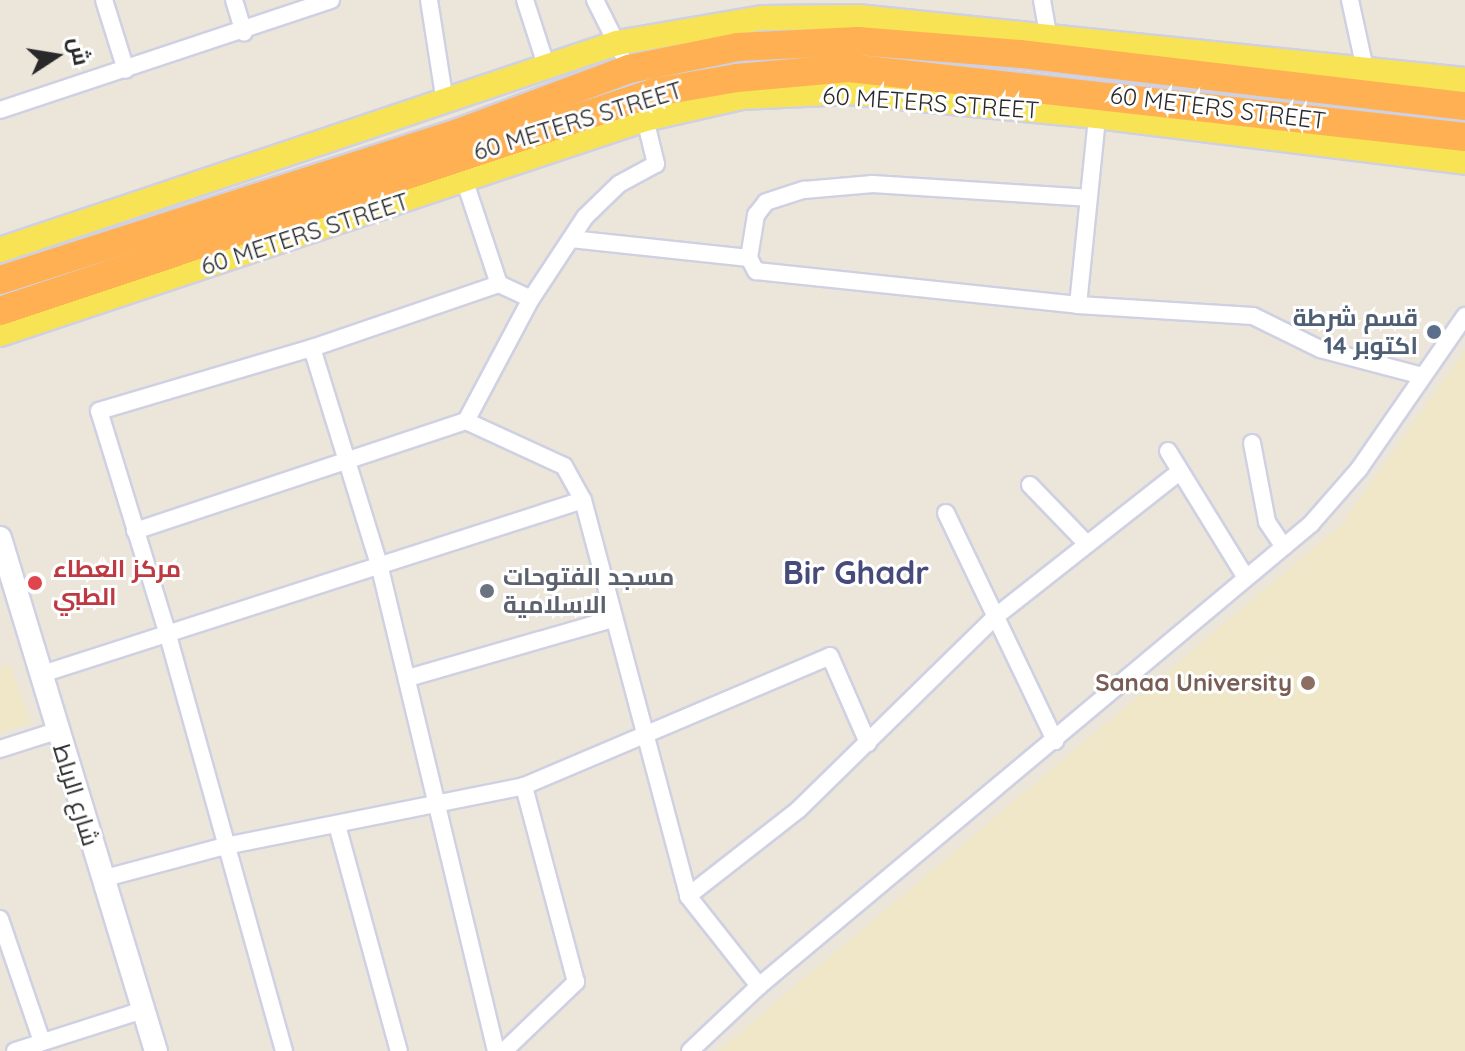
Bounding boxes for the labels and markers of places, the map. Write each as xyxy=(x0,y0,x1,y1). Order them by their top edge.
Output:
place label: قسم شرطة 14 اكتوبر xyxy=(1293,304,1418,360)
marker: قسم شرطة 14 اكتوبر xyxy=(1425,323,1443,341)
place label: مركز العطاء الطبي xyxy=(53,555,181,611)
place label: مسجد الفتوحات الاسلامية xyxy=(503,563,674,619)
marker: مركز العطاء الطبي xyxy=(24,572,46,594)
marker: مسجد الفتوحات الاسلامية xyxy=(478,582,496,600)
place label: Sanaa University xyxy=(1095,669,1292,697)
marker: Sanaa University xyxy=(1299,674,1317,692)

